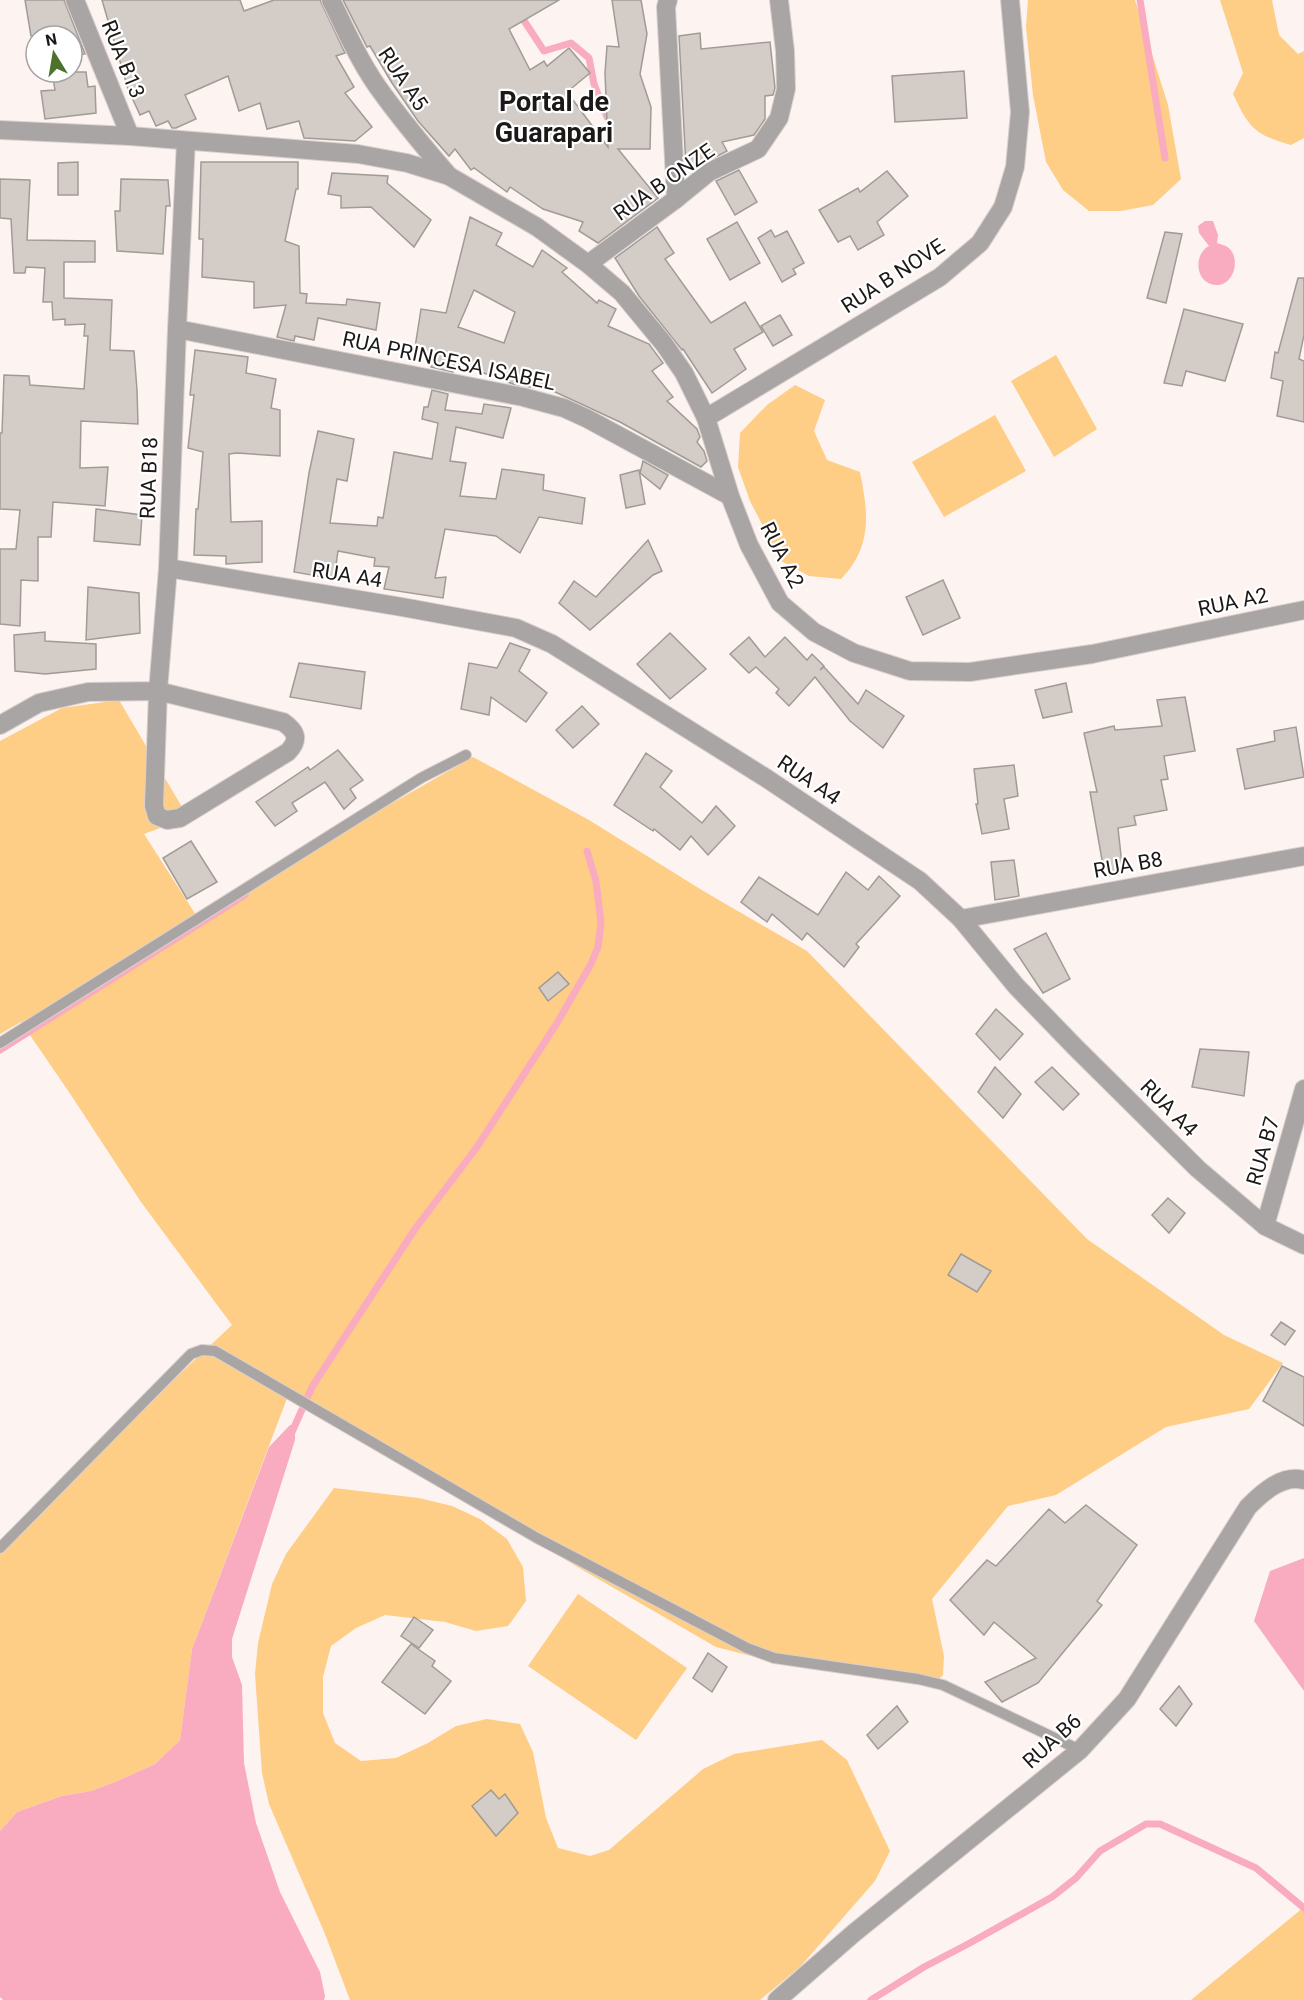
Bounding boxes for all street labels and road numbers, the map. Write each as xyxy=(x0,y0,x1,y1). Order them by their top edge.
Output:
street label: RUA B13 xyxy=(97,17,149,101)
street label: RUA A5 xyxy=(373,43,433,115)
street label: RUA B ONZE xyxy=(609,138,719,226)
street label: RUA B NOVE xyxy=(837,234,949,318)
street label: RUA PRINCESA ISABEL xyxy=(340,327,558,395)
street label: RUA B18 xyxy=(136,437,162,519)
street label: RUA A2 xyxy=(755,518,809,592)
street label: RUA A4 xyxy=(310,558,384,592)
street label: RUA A2 xyxy=(1196,583,1270,621)
street label: RUA A4 xyxy=(773,750,845,810)
street label: RUA B8 xyxy=(1091,847,1165,883)
street label: RUA A4 xyxy=(1136,1075,1203,1142)
street label: RUA B7 xyxy=(1242,1114,1284,1188)
street label: RUA B6 xyxy=(1018,1709,1086,1773)

